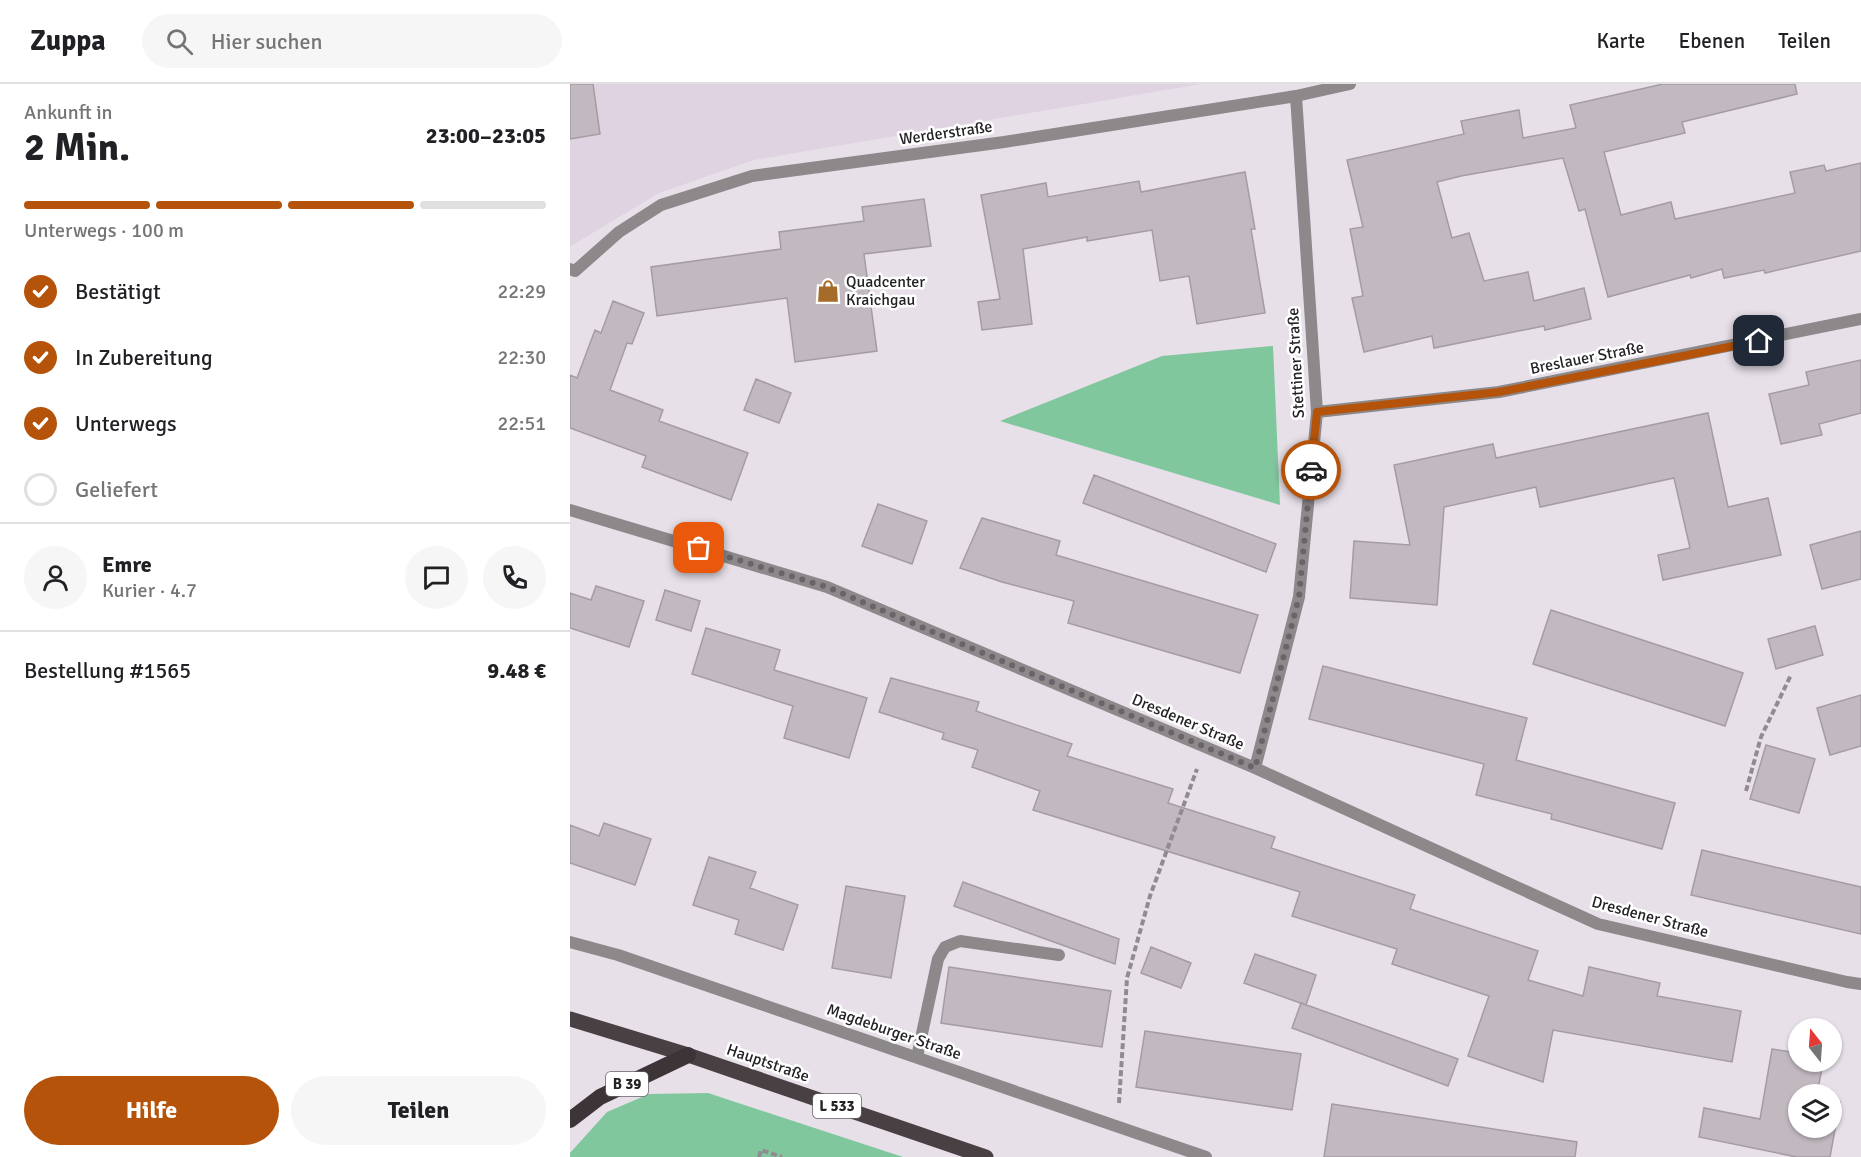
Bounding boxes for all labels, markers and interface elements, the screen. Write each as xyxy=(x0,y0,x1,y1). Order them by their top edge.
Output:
search box xyxy=(142,14,562,68)
text: Zuppa xyxy=(30,24,106,58)
icon: search xyxy=(163,25,196,58)
text: Hier suchen xyxy=(211,28,322,55)
text: Karte xyxy=(1596,28,1645,54)
text: Ebenen xyxy=(1678,28,1745,54)
text: Teilen xyxy=(1778,28,1831,54)
text: Ankunft in xyxy=(24,100,112,125)
street label: Werderstraße xyxy=(898,117,994,149)
text: 23:00–23:05 xyxy=(426,122,546,149)
text: 2 Min. xyxy=(24,123,130,171)
text: Unterwegs · 100 m xyxy=(24,218,184,243)
place label: Quadcenter Kraichgau xyxy=(846,272,925,310)
icon: check xyxy=(24,275,57,308)
text: Bestätigt xyxy=(75,278,161,305)
shop icon: Quadcenter Kraichgau xyxy=(815,278,841,304)
text: 22:29 xyxy=(497,279,546,304)
street label: Stettiner Straße xyxy=(1283,307,1309,419)
pin xyxy=(1733,315,1784,366)
icon: home xyxy=(1742,324,1775,357)
street label: Breslauer Straße xyxy=(1528,337,1646,379)
icon: check xyxy=(24,341,57,374)
text: In Zubereitung xyxy=(75,344,213,371)
text: 22:30 xyxy=(497,345,546,370)
icon: check xyxy=(24,407,57,440)
text: Unterwegs xyxy=(75,410,177,437)
text: 22:51 xyxy=(497,411,546,436)
courier xyxy=(1281,440,1341,500)
icon: car xyxy=(1295,454,1328,487)
text: Geliefert xyxy=(75,476,158,503)
pin xyxy=(673,522,724,573)
icon: bag xyxy=(682,531,715,564)
button: person xyxy=(24,546,87,609)
button: chat xyxy=(405,546,468,609)
button: phone xyxy=(483,546,546,609)
text: Emre xyxy=(102,551,152,578)
text: Kurier · 4.7 xyxy=(102,578,197,603)
text: Bestellung #1565 xyxy=(24,657,191,684)
text: 9.48 € xyxy=(487,657,546,684)
street label: Dresdener Straße xyxy=(1129,689,1247,755)
street label: Dresdener Straße xyxy=(1589,892,1711,942)
street label: Magdeburger Straße xyxy=(824,1000,964,1064)
north arrow xyxy=(1788,1018,1842,1072)
map controls xyxy=(1788,1018,1842,1138)
street label: Hauptstraße xyxy=(724,1040,812,1086)
road number: B 39 xyxy=(606,1072,648,1096)
button: Hilfe xyxy=(24,1076,279,1145)
button: Teilen xyxy=(291,1076,546,1145)
button: layers xyxy=(1788,1084,1842,1138)
road number: L 533 xyxy=(813,1094,861,1118)

